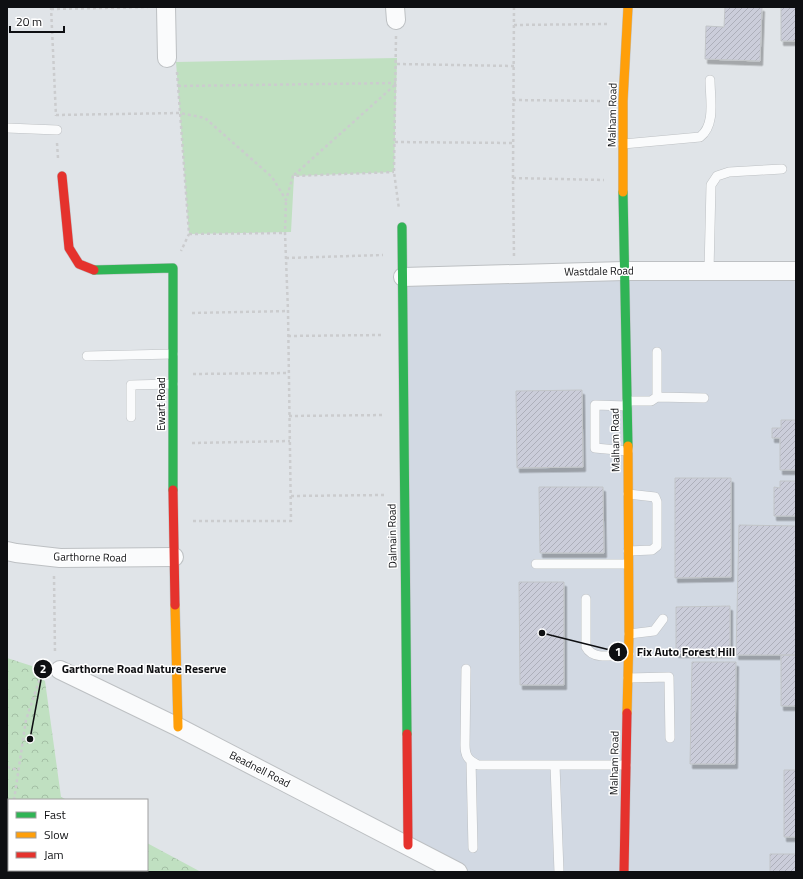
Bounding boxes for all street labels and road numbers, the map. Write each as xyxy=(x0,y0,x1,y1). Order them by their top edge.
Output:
street label: Malham Road xyxy=(603,83,621,147)
street label: Wastdale Road xyxy=(564,262,634,280)
street label: Ewart Road xyxy=(153,377,169,431)
street label: Malham Road xyxy=(606,408,624,472)
street label: Dalmain Road xyxy=(383,503,401,568)
street label: Garthorne Road xyxy=(53,548,127,566)
street label: Malham Road xyxy=(605,731,623,795)
street label: Beadnell Road xyxy=(227,747,293,791)

